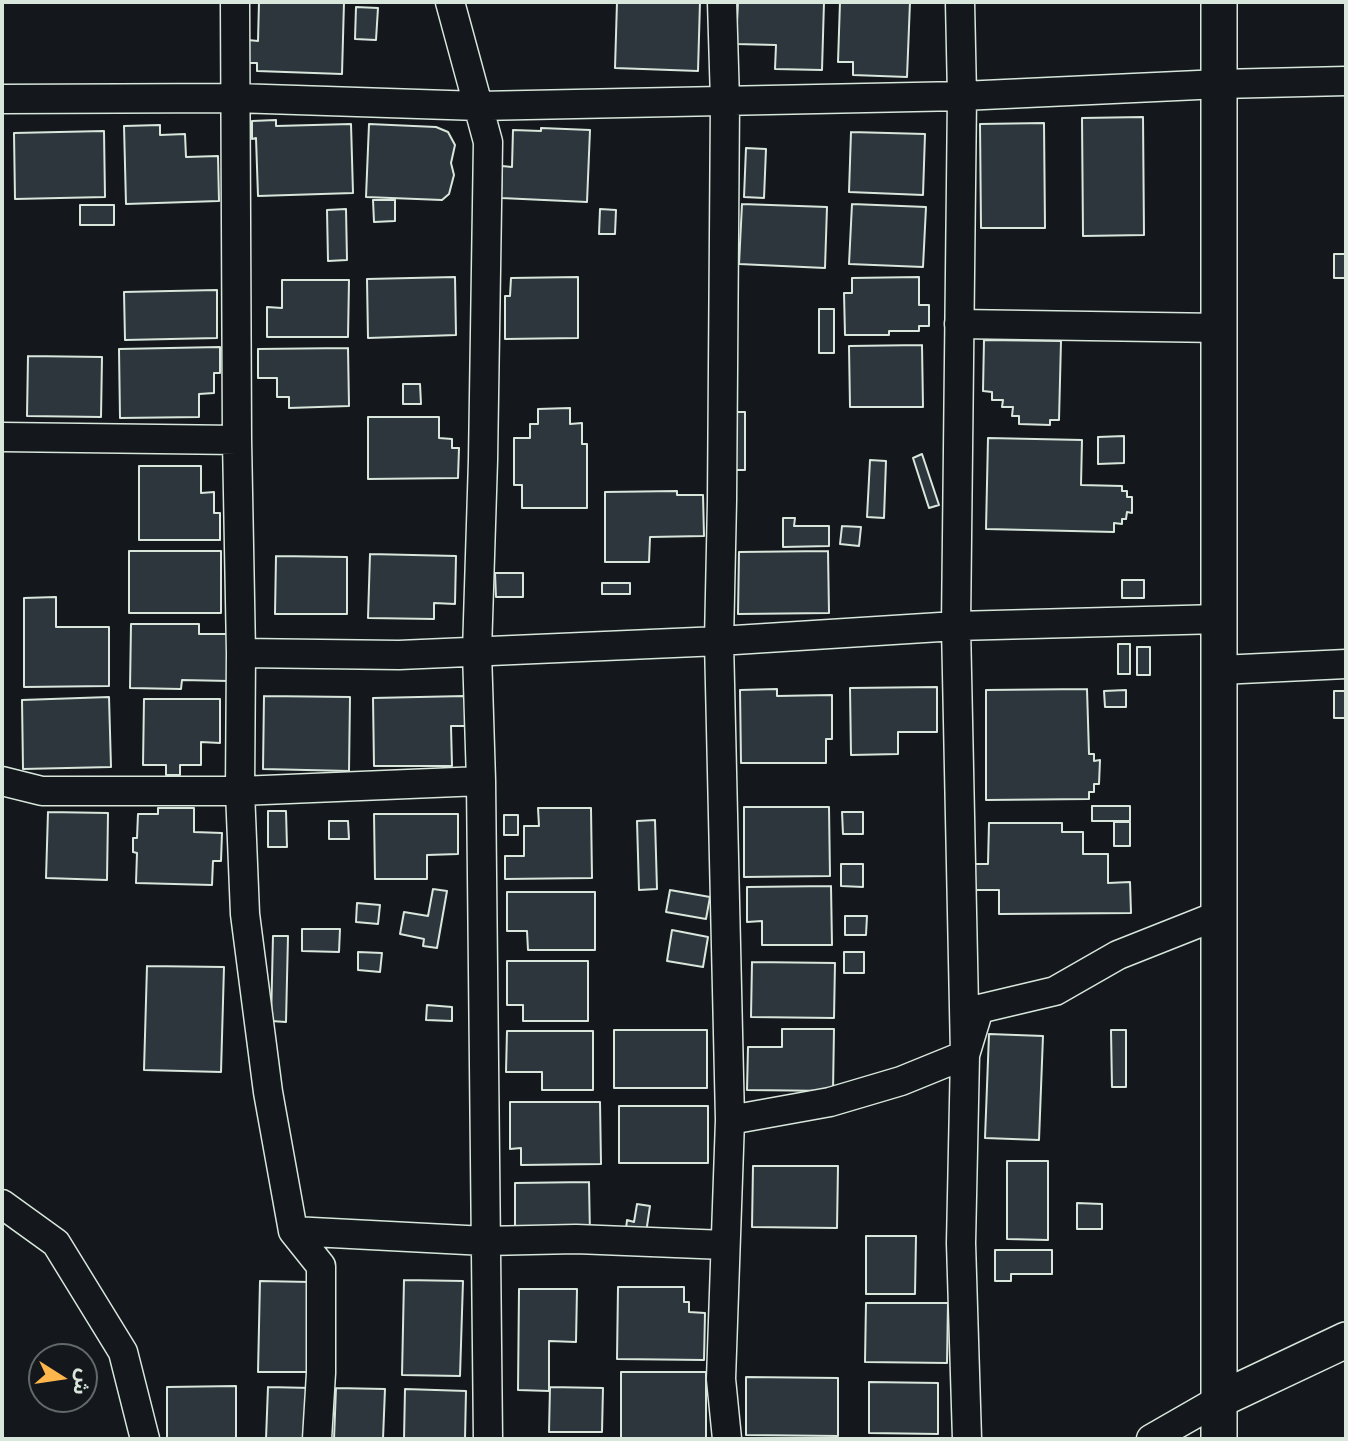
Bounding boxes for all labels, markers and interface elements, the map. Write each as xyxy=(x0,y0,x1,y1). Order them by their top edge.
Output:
north arrow xyxy=(28,1343,98,1413)
text: ش xyxy=(68,1367,96,1397)

